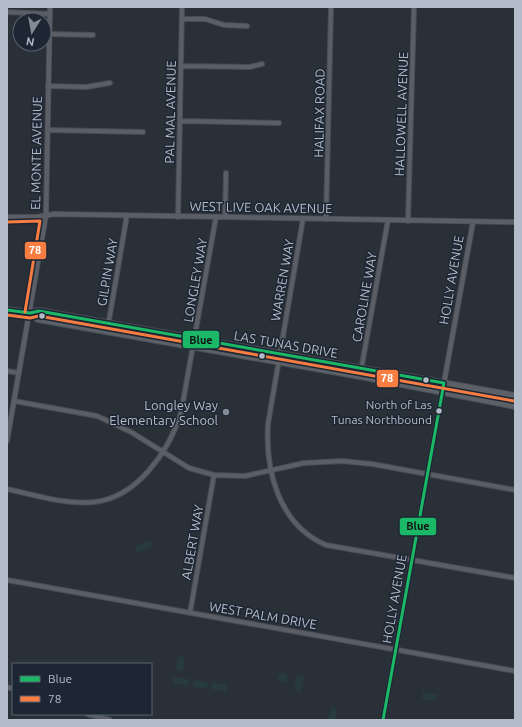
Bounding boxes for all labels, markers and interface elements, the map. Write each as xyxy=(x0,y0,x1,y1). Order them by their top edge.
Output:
north arrow xyxy=(12,12,52,52)
text: N xyxy=(25,35,35,48)
street label: HALLOWELL AVENUE xyxy=(392,51,410,177)
street label: PAL MAL AVENUE xyxy=(162,60,178,164)
street label: HALIFAX ROAD xyxy=(311,68,327,158)
street label: EL MONTE AVENUE xyxy=(28,96,44,210)
street label: WEST LIVE OAK AVENUE xyxy=(189,199,333,215)
street label: HOLLY AVENUE xyxy=(436,234,466,326)
street label: GILPIN WAY xyxy=(94,236,120,307)
street label: LONGLEY WAY xyxy=(181,236,209,323)
street label: WARREN WAY xyxy=(268,237,296,322)
line badge: 78 xyxy=(24,241,47,260)
text: 78 xyxy=(29,244,41,256)
street label: CAROLINE WAY xyxy=(349,250,379,343)
unlabelled marker xyxy=(37,311,47,321)
street label: LAS TUNAS DRIVE xyxy=(233,328,339,360)
line badge: Blue xyxy=(182,330,220,349)
text: Blue xyxy=(189,334,213,346)
unlabelled marker xyxy=(257,351,267,361)
line badge: 78 xyxy=(376,369,399,388)
text: 78 xyxy=(381,372,393,384)
unlabelled marker xyxy=(421,375,431,385)
place label: Longley Way Elementary School xyxy=(109,398,219,427)
place label: North of Las Tunas Northbound xyxy=(331,398,432,426)
marker: North of Las Tunas Northbound xyxy=(434,406,444,416)
marker: Longley Way Elementary School xyxy=(221,407,231,417)
street label: ALBERT WAY xyxy=(179,503,206,581)
line badge: Blue xyxy=(399,517,437,536)
text: Blue xyxy=(406,520,430,532)
street label: HOLLY AVENUE xyxy=(379,553,409,645)
street label: WEST PALM DRIVE xyxy=(208,599,318,631)
legend xyxy=(12,663,152,715)
text: Blue xyxy=(48,672,72,685)
text: 78 xyxy=(48,692,62,705)

